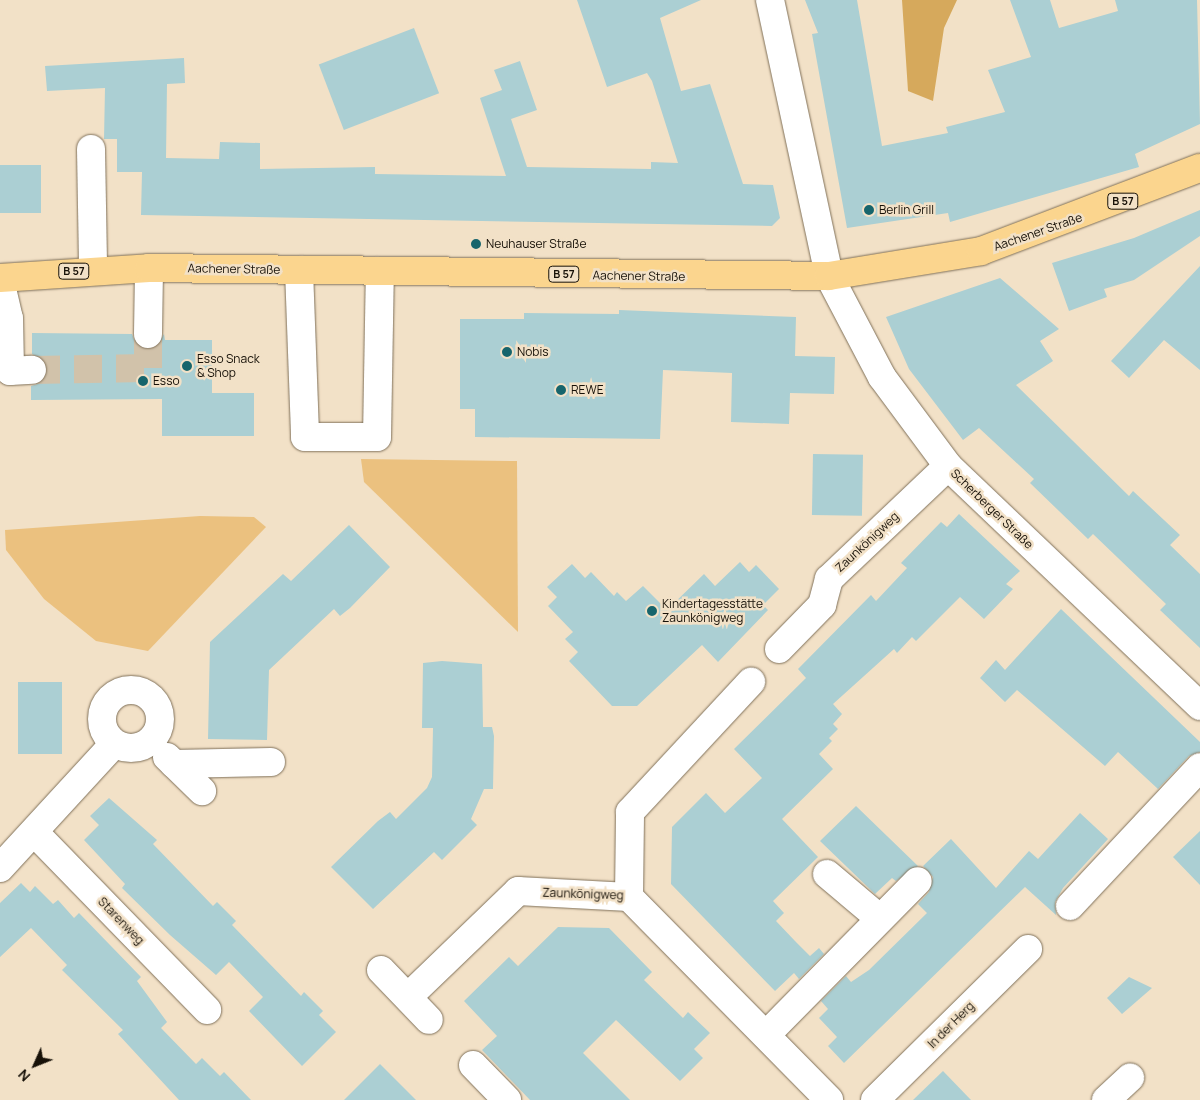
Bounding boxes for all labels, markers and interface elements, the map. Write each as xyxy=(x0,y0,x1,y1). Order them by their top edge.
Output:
road number: B 57 xyxy=(1107,192,1139,210)
place label: Berlin Grill xyxy=(879,203,934,217)
marker: Berlin Grill xyxy=(863,204,875,216)
street label: Aachener Straße xyxy=(992,210,1084,254)
place label: Neuhauser Straße xyxy=(486,237,586,251)
marker: Neuhauser Straße xyxy=(470,238,482,250)
street label: Aachener Straße xyxy=(187,261,281,277)
road number: B 57 xyxy=(58,262,90,280)
road number: B 57 xyxy=(548,266,580,282)
street label: Aachener Straße xyxy=(592,268,686,284)
place label: Nobis xyxy=(517,345,549,359)
marker: Nobis xyxy=(501,346,513,358)
place label: Esso Snack & Shop xyxy=(197,352,260,380)
marker: Esso Snack & Shop xyxy=(181,360,193,372)
place label: Esso xyxy=(153,374,180,388)
marker: Esso xyxy=(137,375,149,387)
place label: REWE xyxy=(571,383,603,397)
marker: REWE xyxy=(555,384,567,396)
street label: Scherberger Straße xyxy=(948,466,1036,552)
street label: Zaunkönigweg xyxy=(832,509,902,575)
place label: Kindertagesstätte Zaunkönigweg xyxy=(662,597,763,625)
marker: Kindertagesstätte Zaunkönigweg xyxy=(646,605,658,617)
street label: Zaunkönigweg xyxy=(542,885,624,903)
street label: Starenweg xyxy=(95,894,147,948)
street label: In der Herg xyxy=(925,999,977,1051)
north arrow xyxy=(10,1040,60,1090)
text: N xyxy=(14,1066,34,1086)

